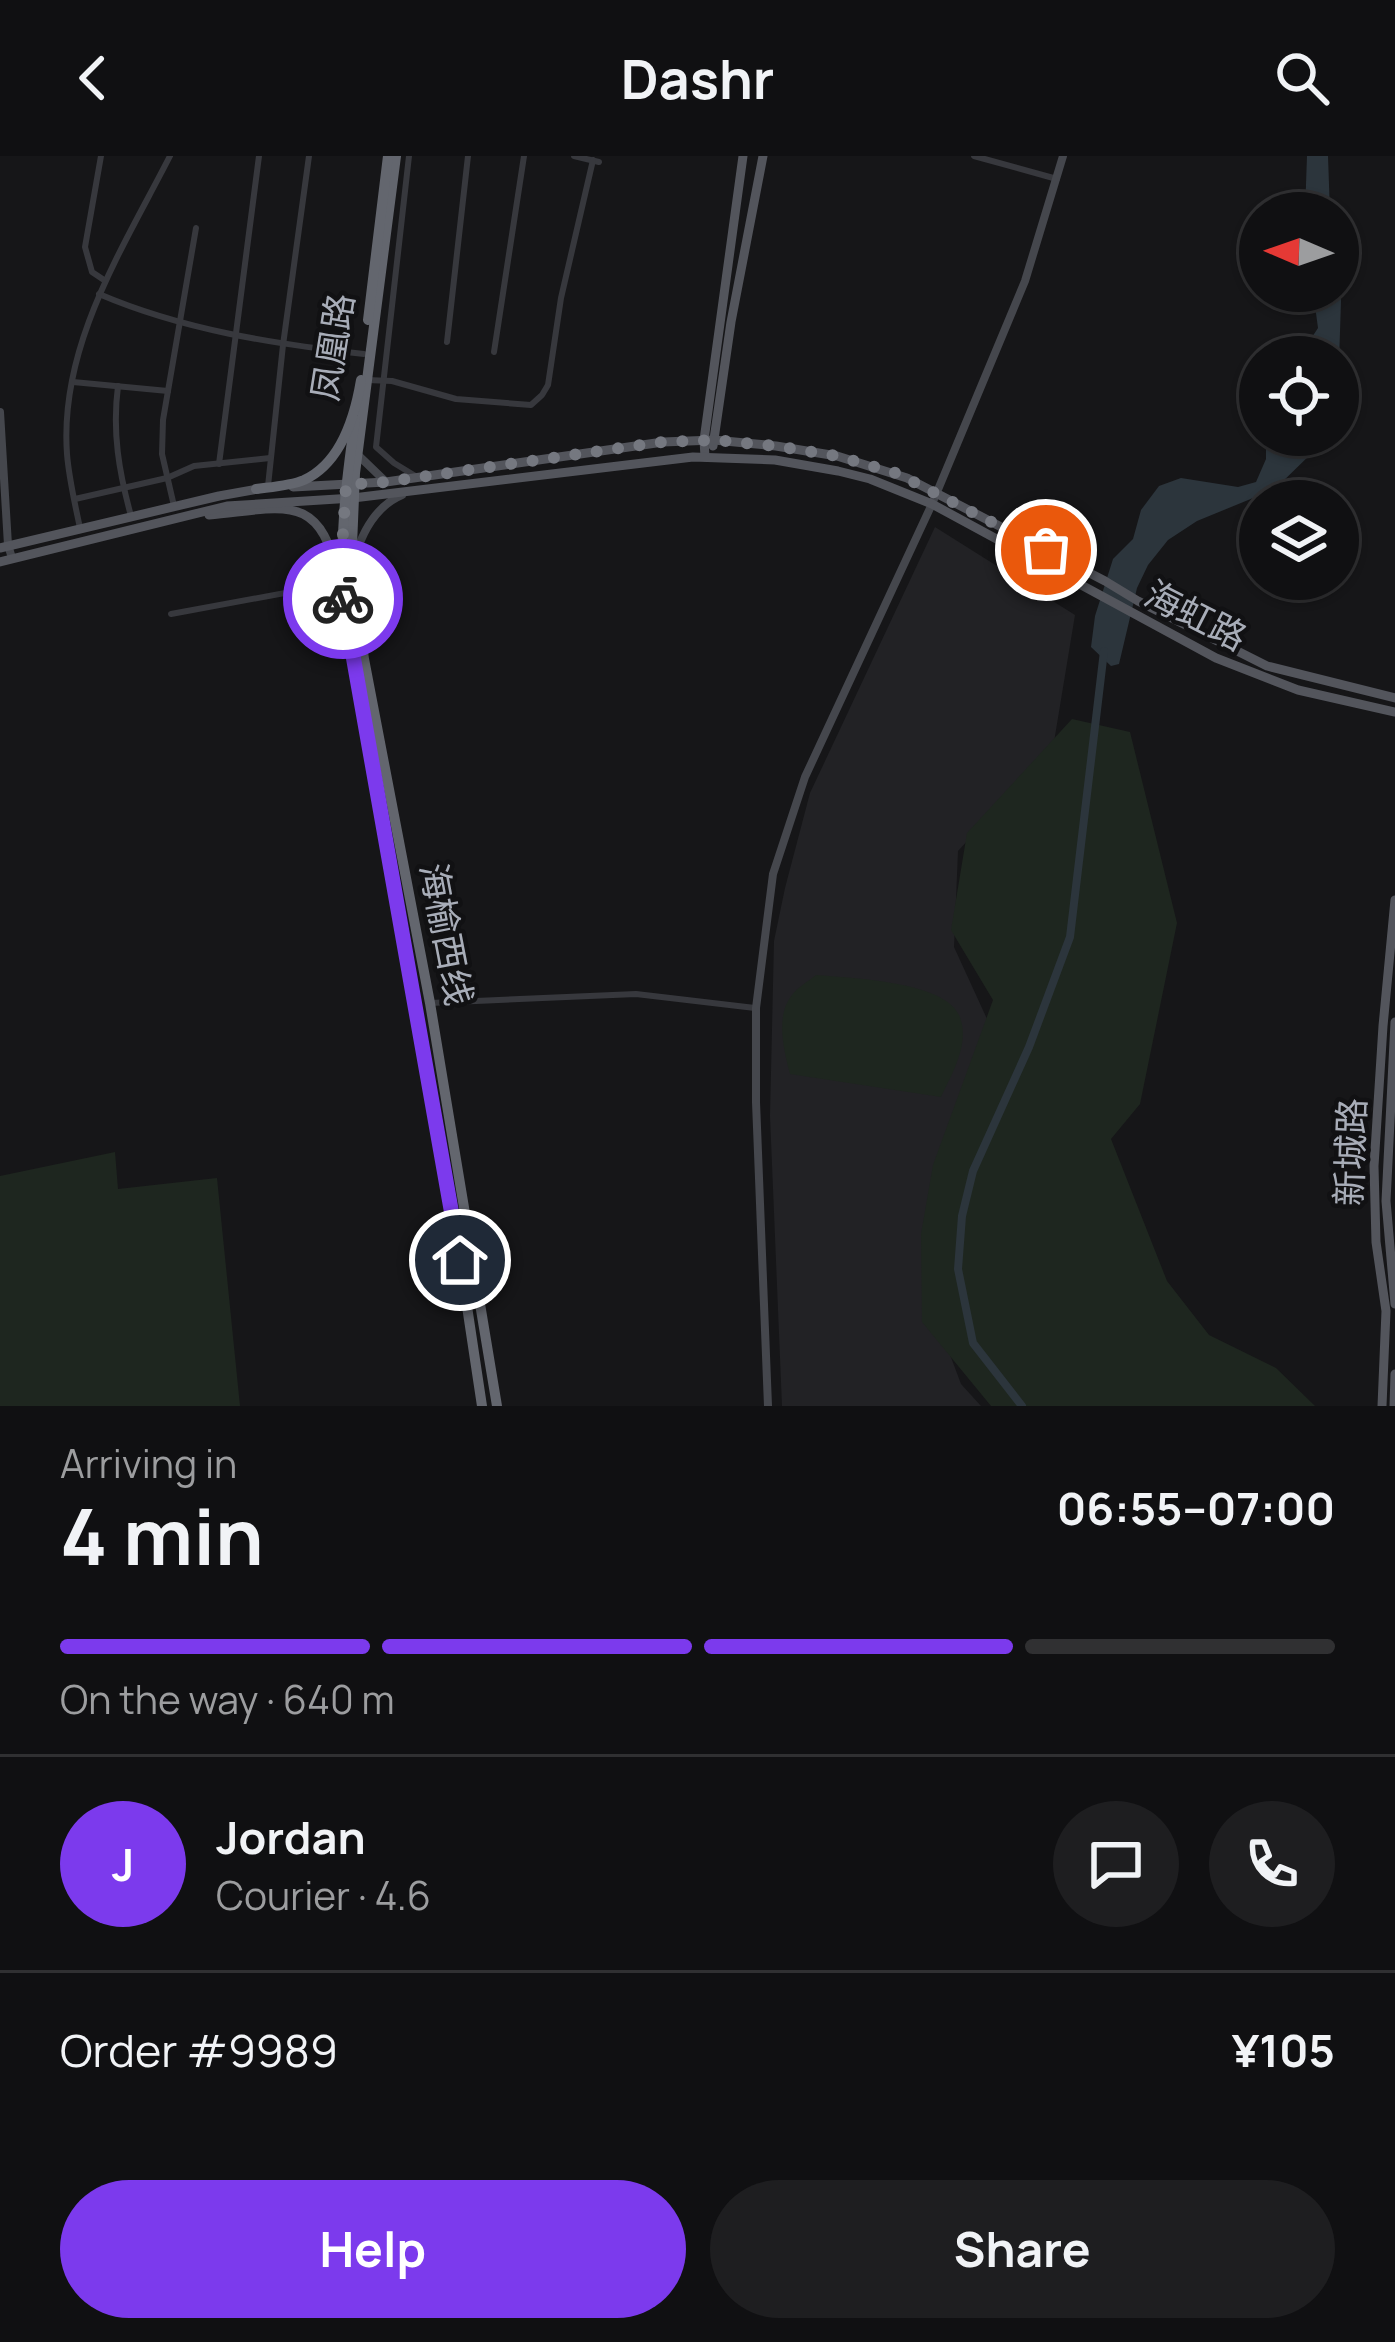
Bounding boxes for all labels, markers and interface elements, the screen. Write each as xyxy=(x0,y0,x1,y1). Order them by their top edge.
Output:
text: Dashr xyxy=(621,41,774,115)
icon: back xyxy=(60,45,126,111)
icon: search xyxy=(1269,45,1335,111)
north arrow xyxy=(1239,192,1359,312)
map controls xyxy=(1239,192,1359,600)
street label: 凤凰路 xyxy=(299,290,365,404)
button: locate xyxy=(1239,336,1359,456)
button: layers xyxy=(1239,480,1359,600)
pin xyxy=(995,499,1097,601)
icon: bag xyxy=(1013,517,1079,583)
courier xyxy=(283,539,403,659)
icon: bike xyxy=(310,566,376,632)
street label: 海虹路 xyxy=(1137,569,1255,661)
street label: 海榆西线 xyxy=(409,859,485,1009)
street label: 新城路 xyxy=(1324,1097,1376,1207)
pin xyxy=(409,1209,511,1311)
icon: home xyxy=(427,1227,493,1293)
text: Arriving in xyxy=(60,1436,237,1490)
text: 06:55–07:00 xyxy=(1057,1477,1335,1539)
text: 4 min xyxy=(60,1482,264,1588)
text: On the way · 640 m xyxy=(60,1672,395,1726)
button: chat xyxy=(1053,1801,1179,1927)
button: phone xyxy=(1209,1801,1335,1927)
text: Jordan xyxy=(216,1806,366,1868)
text: J xyxy=(112,1833,134,1895)
text: Courier · 4.6 xyxy=(216,1868,431,1922)
text: Order #9989 xyxy=(60,2019,338,2081)
text: ¥105 xyxy=(1232,2019,1335,2081)
button: Help xyxy=(60,2180,686,2318)
button: Share xyxy=(710,2180,1335,2318)

